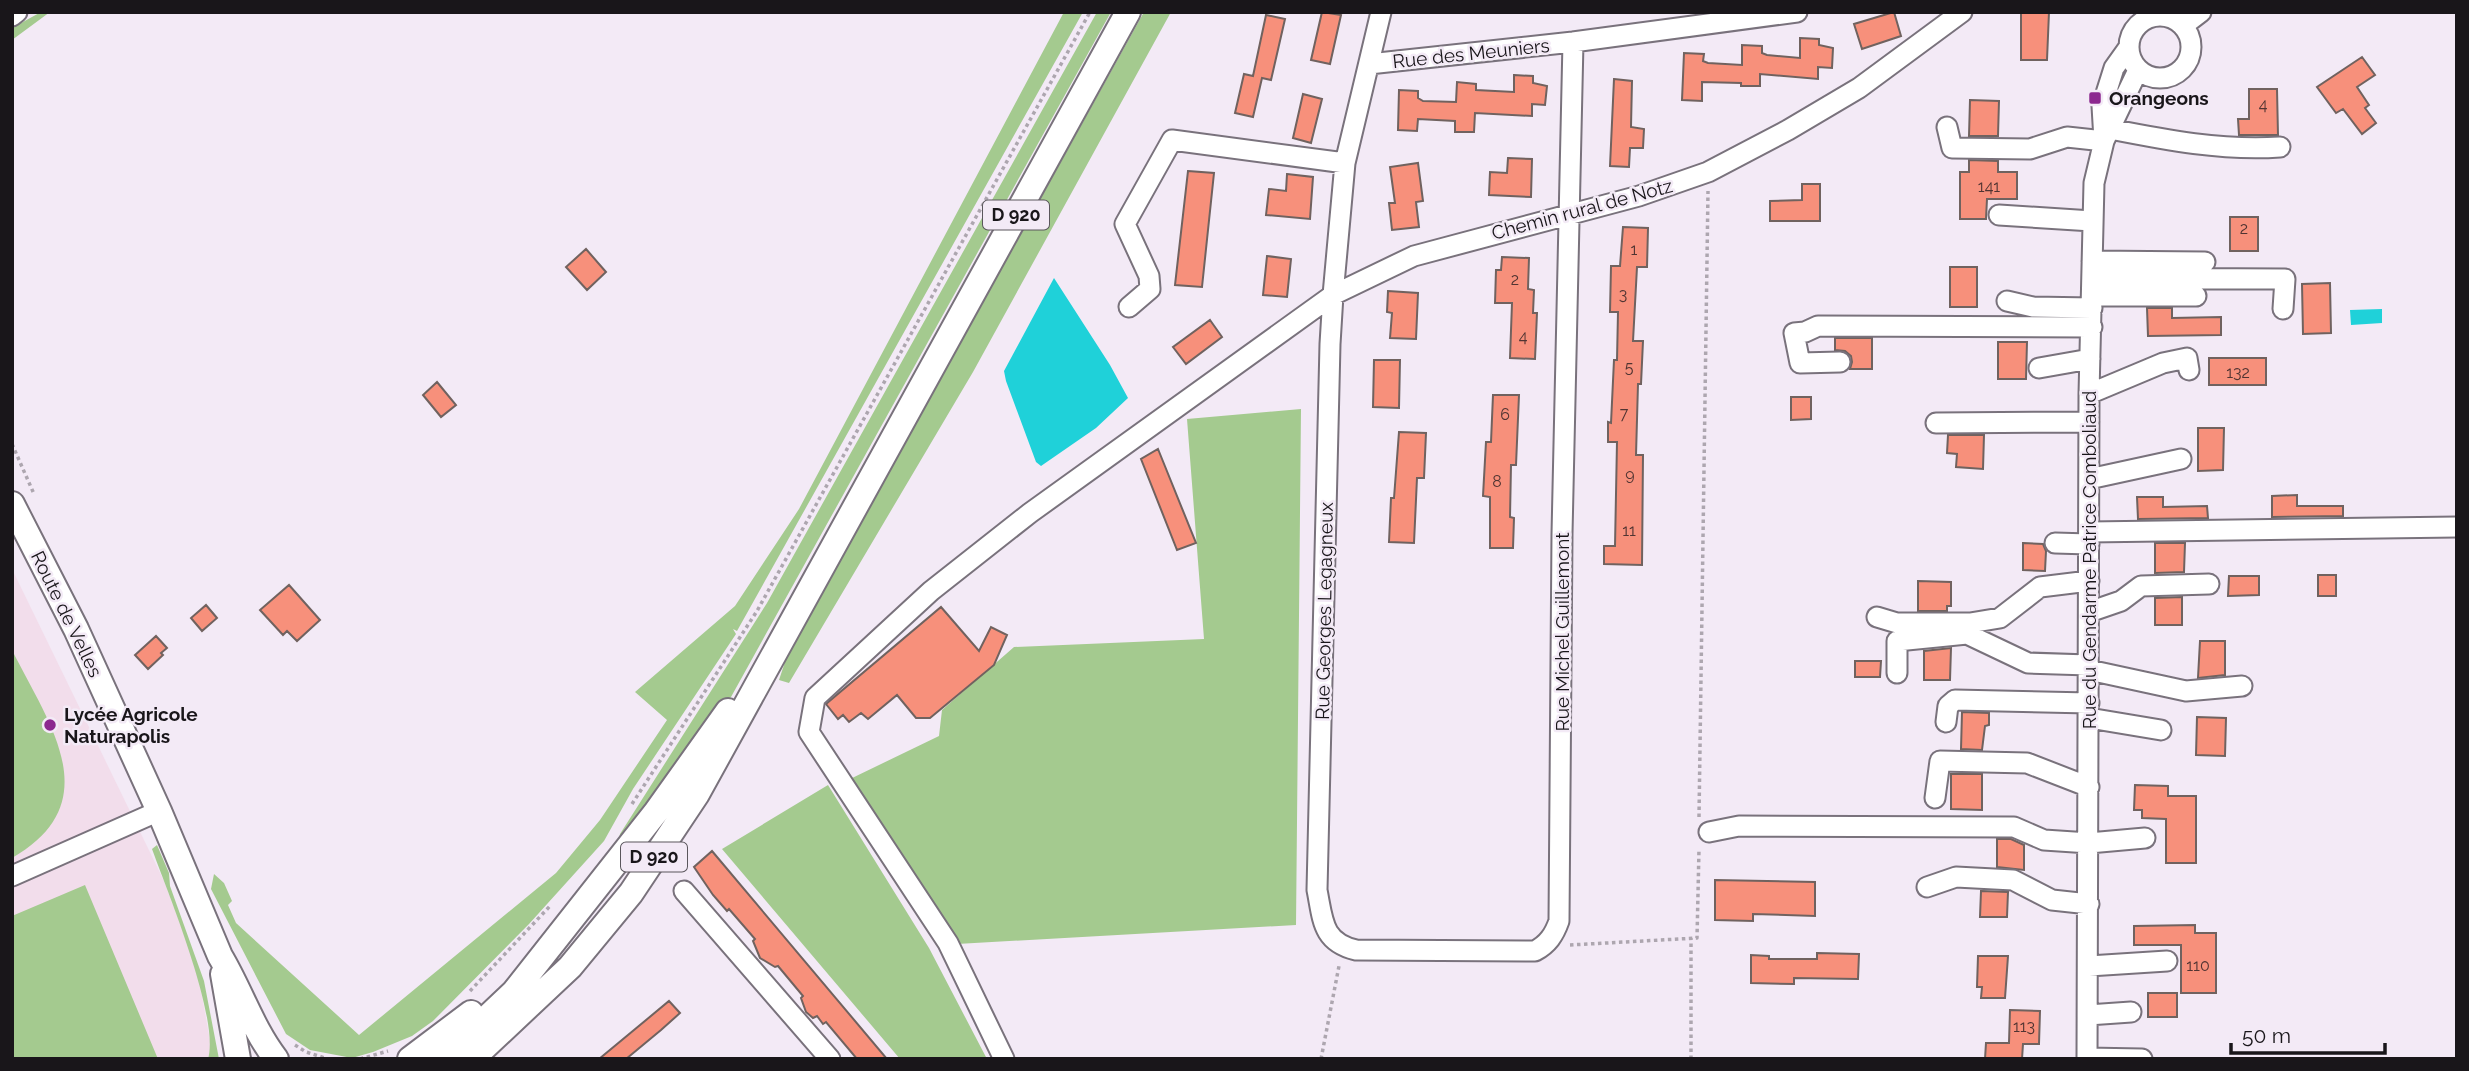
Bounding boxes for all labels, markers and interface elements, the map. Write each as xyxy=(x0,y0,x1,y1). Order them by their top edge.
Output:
street label: Rue des Meuniers xyxy=(1391,34,1551,72)
place label: Orangeons xyxy=(2109,87,2209,109)
marker: Orangeons xyxy=(2087,90,2103,106)
house number: 4 xyxy=(2259,95,2268,114)
street label: Chemin rural de Notz xyxy=(1489,174,1675,244)
house number: 141 xyxy=(1978,177,2000,196)
road number: D 920 xyxy=(983,200,1049,230)
house number: 2 xyxy=(2240,219,2248,238)
house number: 1 xyxy=(1631,240,1638,259)
house number: 2 xyxy=(1511,270,1519,289)
house number: 3 xyxy=(1619,285,1627,304)
house number: 4 xyxy=(1519,327,1528,346)
house number: 5 xyxy=(1625,358,1634,377)
house number: 132 xyxy=(2226,363,2250,382)
street label: Rue du Gendarme Patrice Comboliaud xyxy=(2078,391,2100,729)
house number: 7 xyxy=(1620,404,1629,423)
house number: 6 xyxy=(1500,405,1510,424)
house number: 9 xyxy=(1625,465,1635,484)
house number: 8 xyxy=(1492,472,1502,491)
street label: Rue Georges Legagneux xyxy=(1311,501,1337,720)
house number: 11 xyxy=(1622,521,1636,540)
street label: Rue Michel Guillemont xyxy=(1551,532,1573,732)
street label: Route de Velles xyxy=(27,547,107,681)
place label: Lycée Agricole Naturapolis xyxy=(64,703,198,747)
marker: Lycée Agricole Naturapolis xyxy=(42,717,58,733)
road number: D 920 xyxy=(621,842,687,872)
house number: 110 xyxy=(2186,956,2210,975)
scale bar xyxy=(2231,1012,2385,1056)
house number: 113 xyxy=(2013,1017,2035,1036)
text: 50 m xyxy=(2242,1023,2291,1048)

